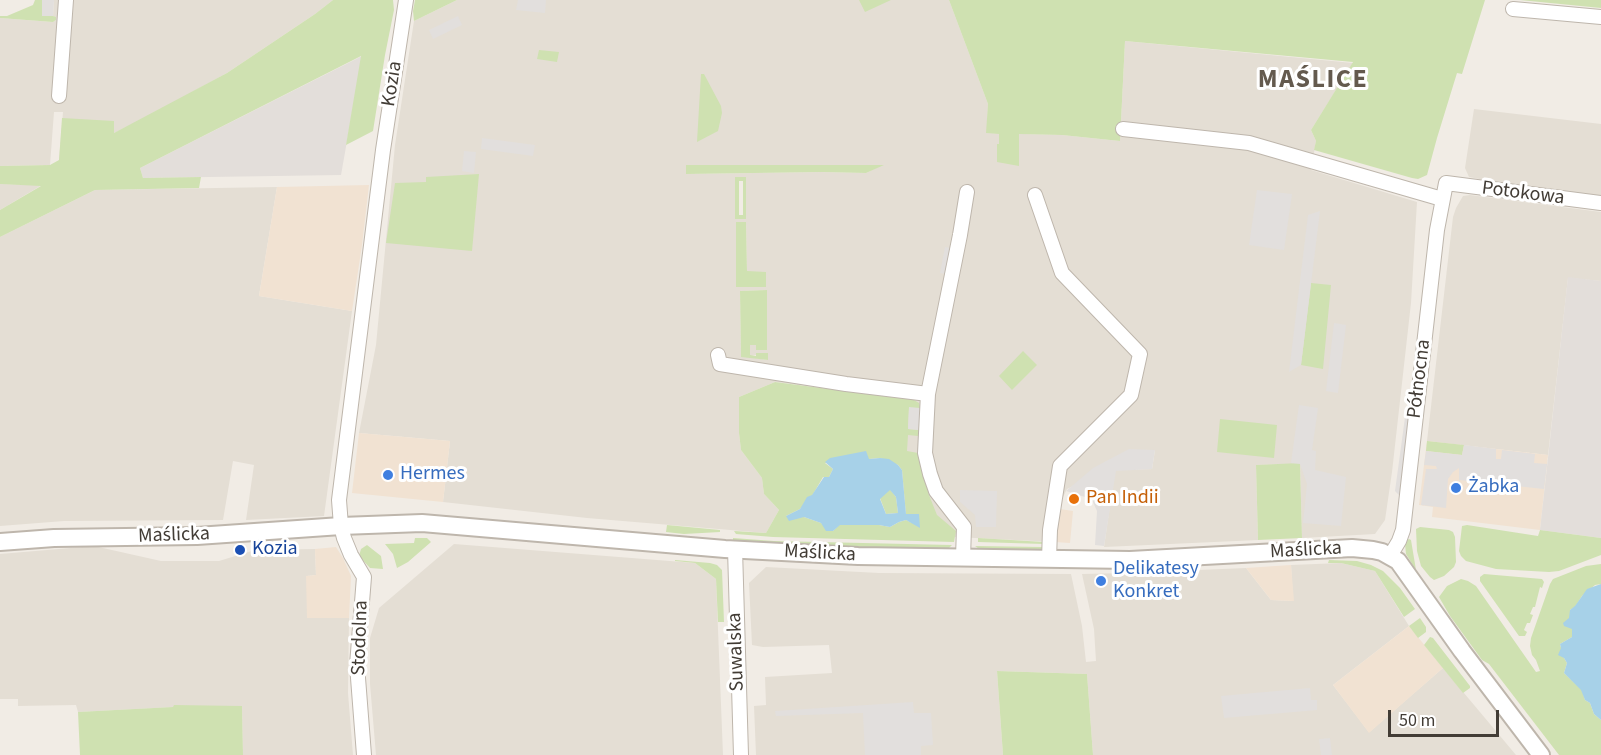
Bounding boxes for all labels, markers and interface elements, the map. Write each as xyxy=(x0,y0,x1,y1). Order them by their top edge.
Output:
street label: Kozia xyxy=(378,60,408,108)
district label: MAŚLICE xyxy=(1258,65,1368,97)
street label: Potokowa xyxy=(1480,177,1566,211)
street label: Północna xyxy=(1403,338,1437,420)
place label: Hermes xyxy=(400,463,465,487)
marker: Hermes xyxy=(381,468,395,482)
place label: Żabka xyxy=(1468,476,1519,500)
marker: Żabka xyxy=(1449,481,1463,495)
place label: Pan Indii xyxy=(1086,487,1159,511)
marker: Pan Indii xyxy=(1067,492,1081,506)
street label: Maślicka xyxy=(138,523,210,549)
street label: Maślicka xyxy=(1269,537,1343,565)
place label: Kozia xyxy=(252,538,298,562)
street label: Maślicka xyxy=(783,540,857,568)
marker: Kozia xyxy=(233,543,247,557)
place label: Delikatesy Konkret xyxy=(1113,558,1199,605)
marker: Delikatesy Konkret xyxy=(1094,574,1108,588)
street label: Stodolna xyxy=(348,600,374,676)
street label: Suwalska xyxy=(724,612,750,692)
scale bar xyxy=(1391,698,1502,736)
text: 50 m xyxy=(1399,708,1435,733)

